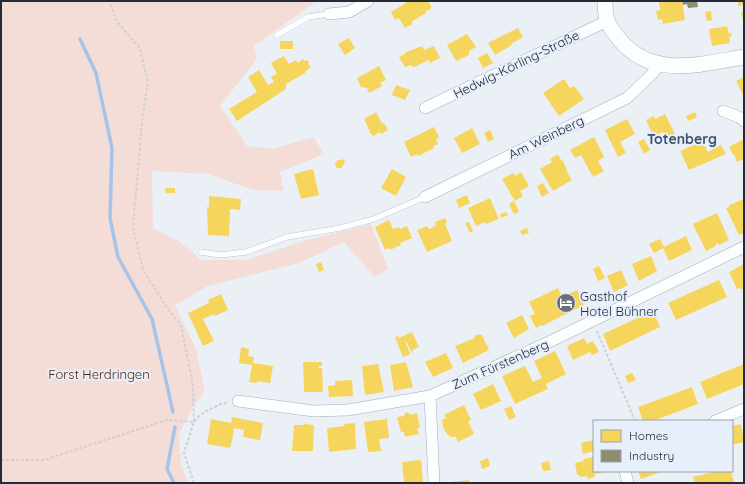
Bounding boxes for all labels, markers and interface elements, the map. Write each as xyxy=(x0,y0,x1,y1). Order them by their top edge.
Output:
street label: Hedwig-Körling-Straße xyxy=(450,27,582,101)
street label: Am Weinberg xyxy=(506,112,586,162)
district label: Totenberg xyxy=(647,130,717,148)
place label: Gasthof Hotel Bühner xyxy=(580,288,659,319)
hotel icon: Gasthof Hotel Bühner xyxy=(555,292,577,314)
street label: Zum Fürstenberg xyxy=(449,336,551,392)
park label: Forst Herdringen xyxy=(48,366,150,382)
legend xyxy=(593,420,733,472)
text: Homes xyxy=(629,428,669,443)
text: Industry xyxy=(629,448,674,463)

